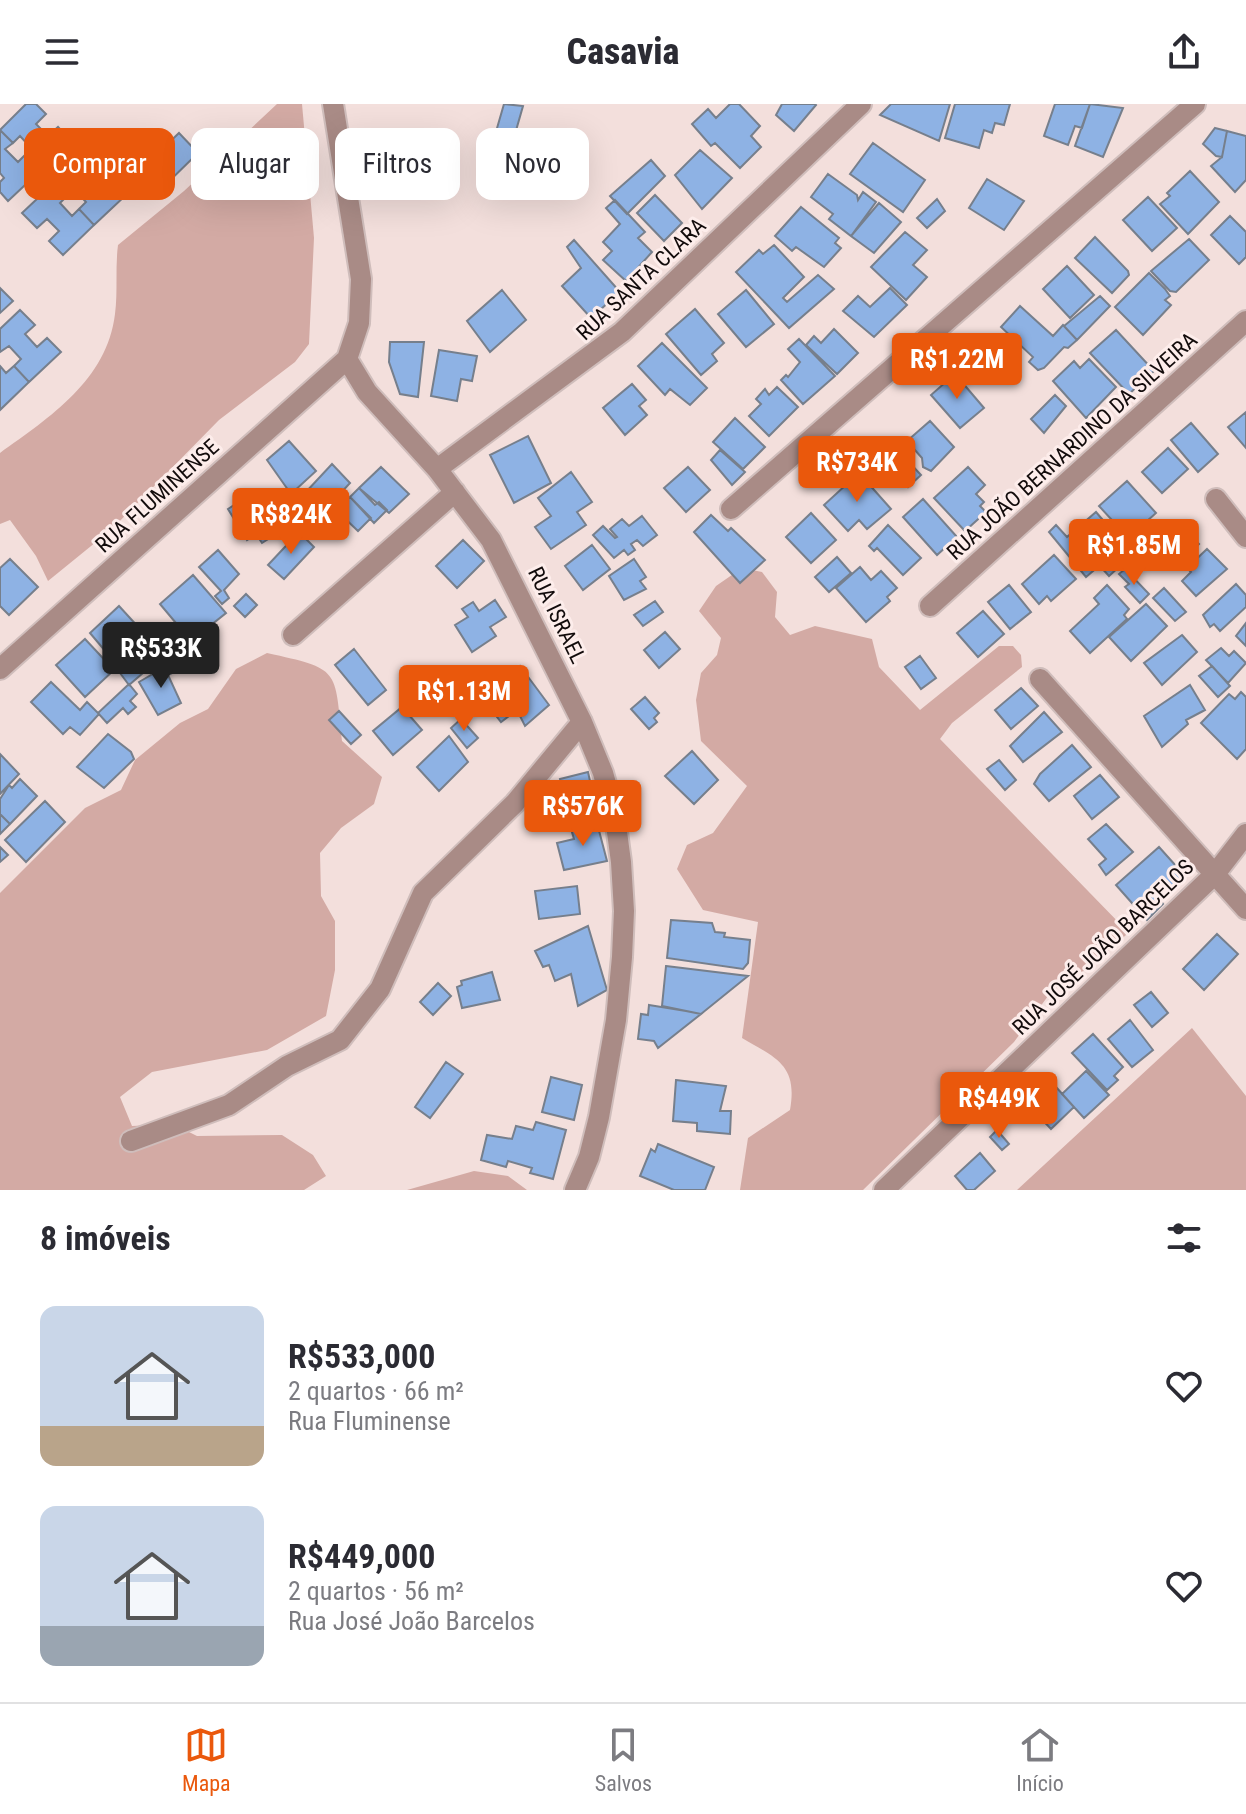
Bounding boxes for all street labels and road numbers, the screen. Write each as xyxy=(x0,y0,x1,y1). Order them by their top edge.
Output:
street label: RUA SANTA CLARA xyxy=(571,213,711,345)
street label: RUA JOÃO BERNARDINO DA SILVEIRA xyxy=(942,327,1202,565)
street label: RUA FLUMINENSE xyxy=(90,434,224,558)
street label: RUA ISRAEL xyxy=(523,563,591,667)
street label: RUA JOSÉ JOÃO BARCELOS xyxy=(1007,854,1199,1040)

